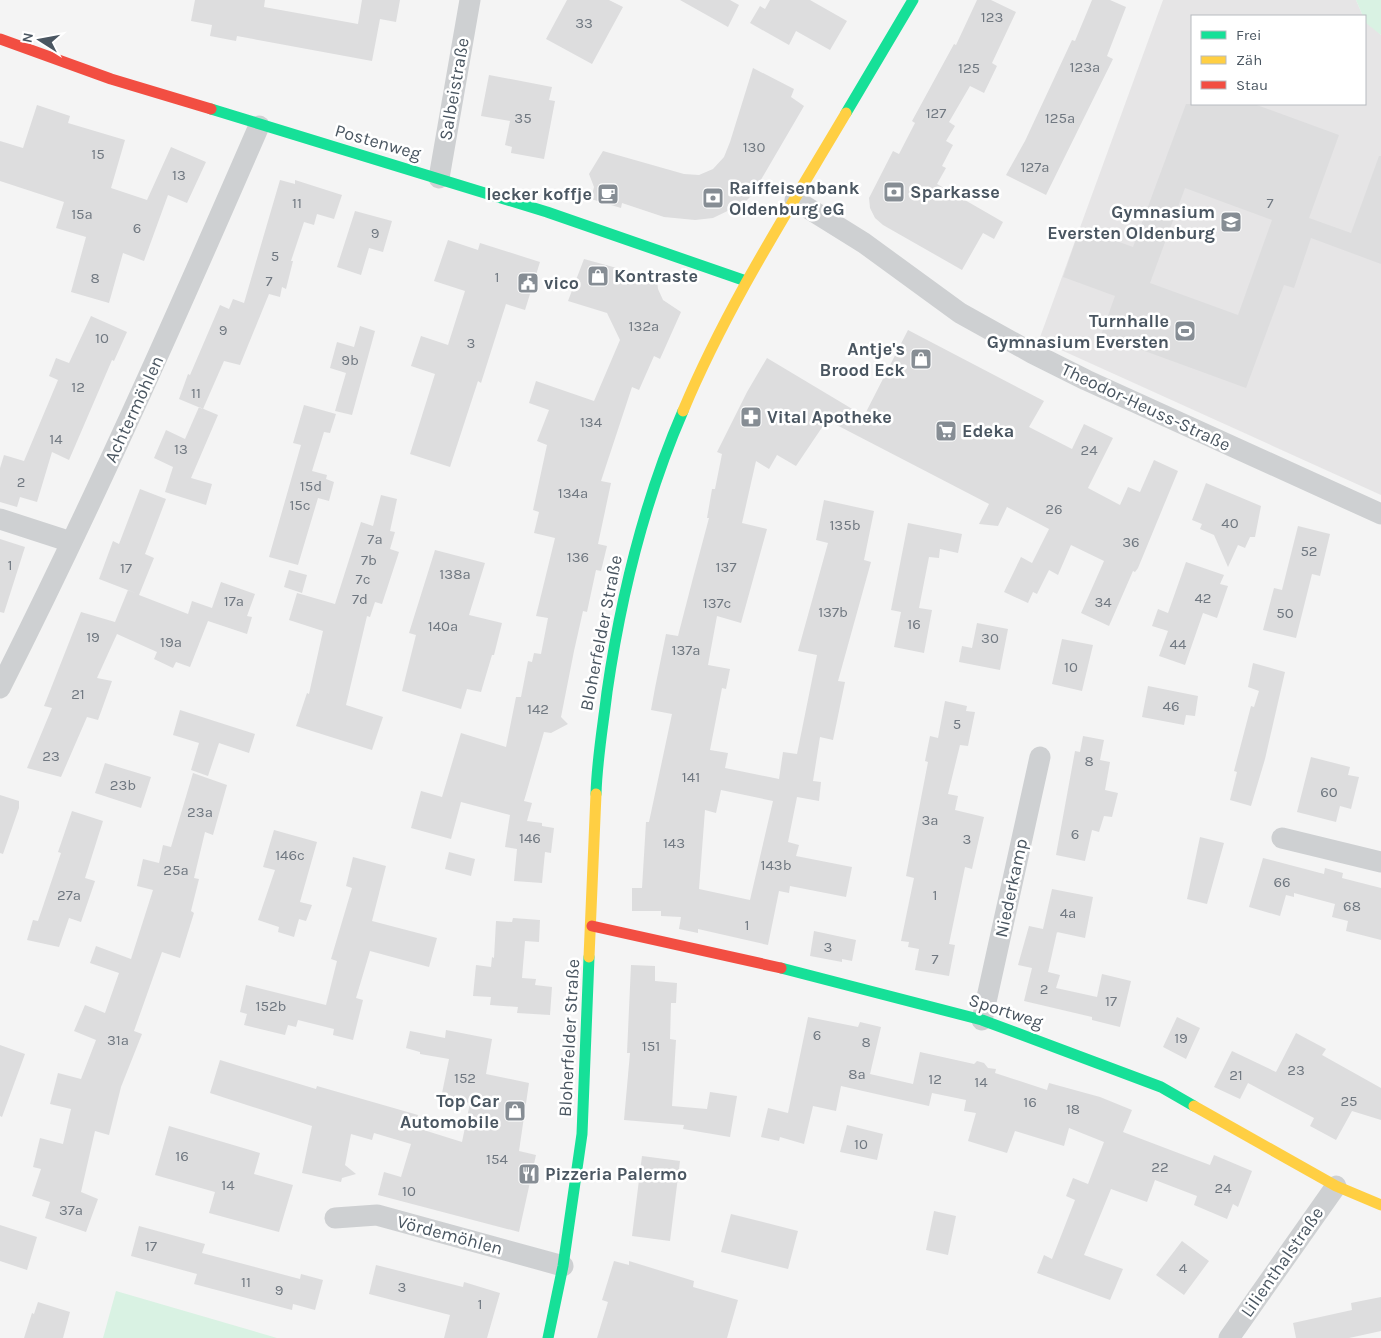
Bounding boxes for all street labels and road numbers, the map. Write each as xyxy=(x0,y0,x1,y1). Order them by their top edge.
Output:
street label: Salbeistraße xyxy=(434,36,474,142)
street label: Postenweg xyxy=(332,119,424,165)
street label: Achtermöhlen xyxy=(100,352,168,466)
street label: Theodor-Heuss-Straße xyxy=(1058,358,1234,456)
street label: Bloherfelder Straße xyxy=(575,553,627,713)
street label: Niederkamp xyxy=(990,836,1032,940)
street label: Bloherfelder Straße xyxy=(554,958,584,1118)
street label: Sportweg xyxy=(966,989,1046,1033)
street label: Lilienthalstraße xyxy=(1236,1203,1328,1321)
street label: Vördemöhlen xyxy=(395,1210,505,1260)

